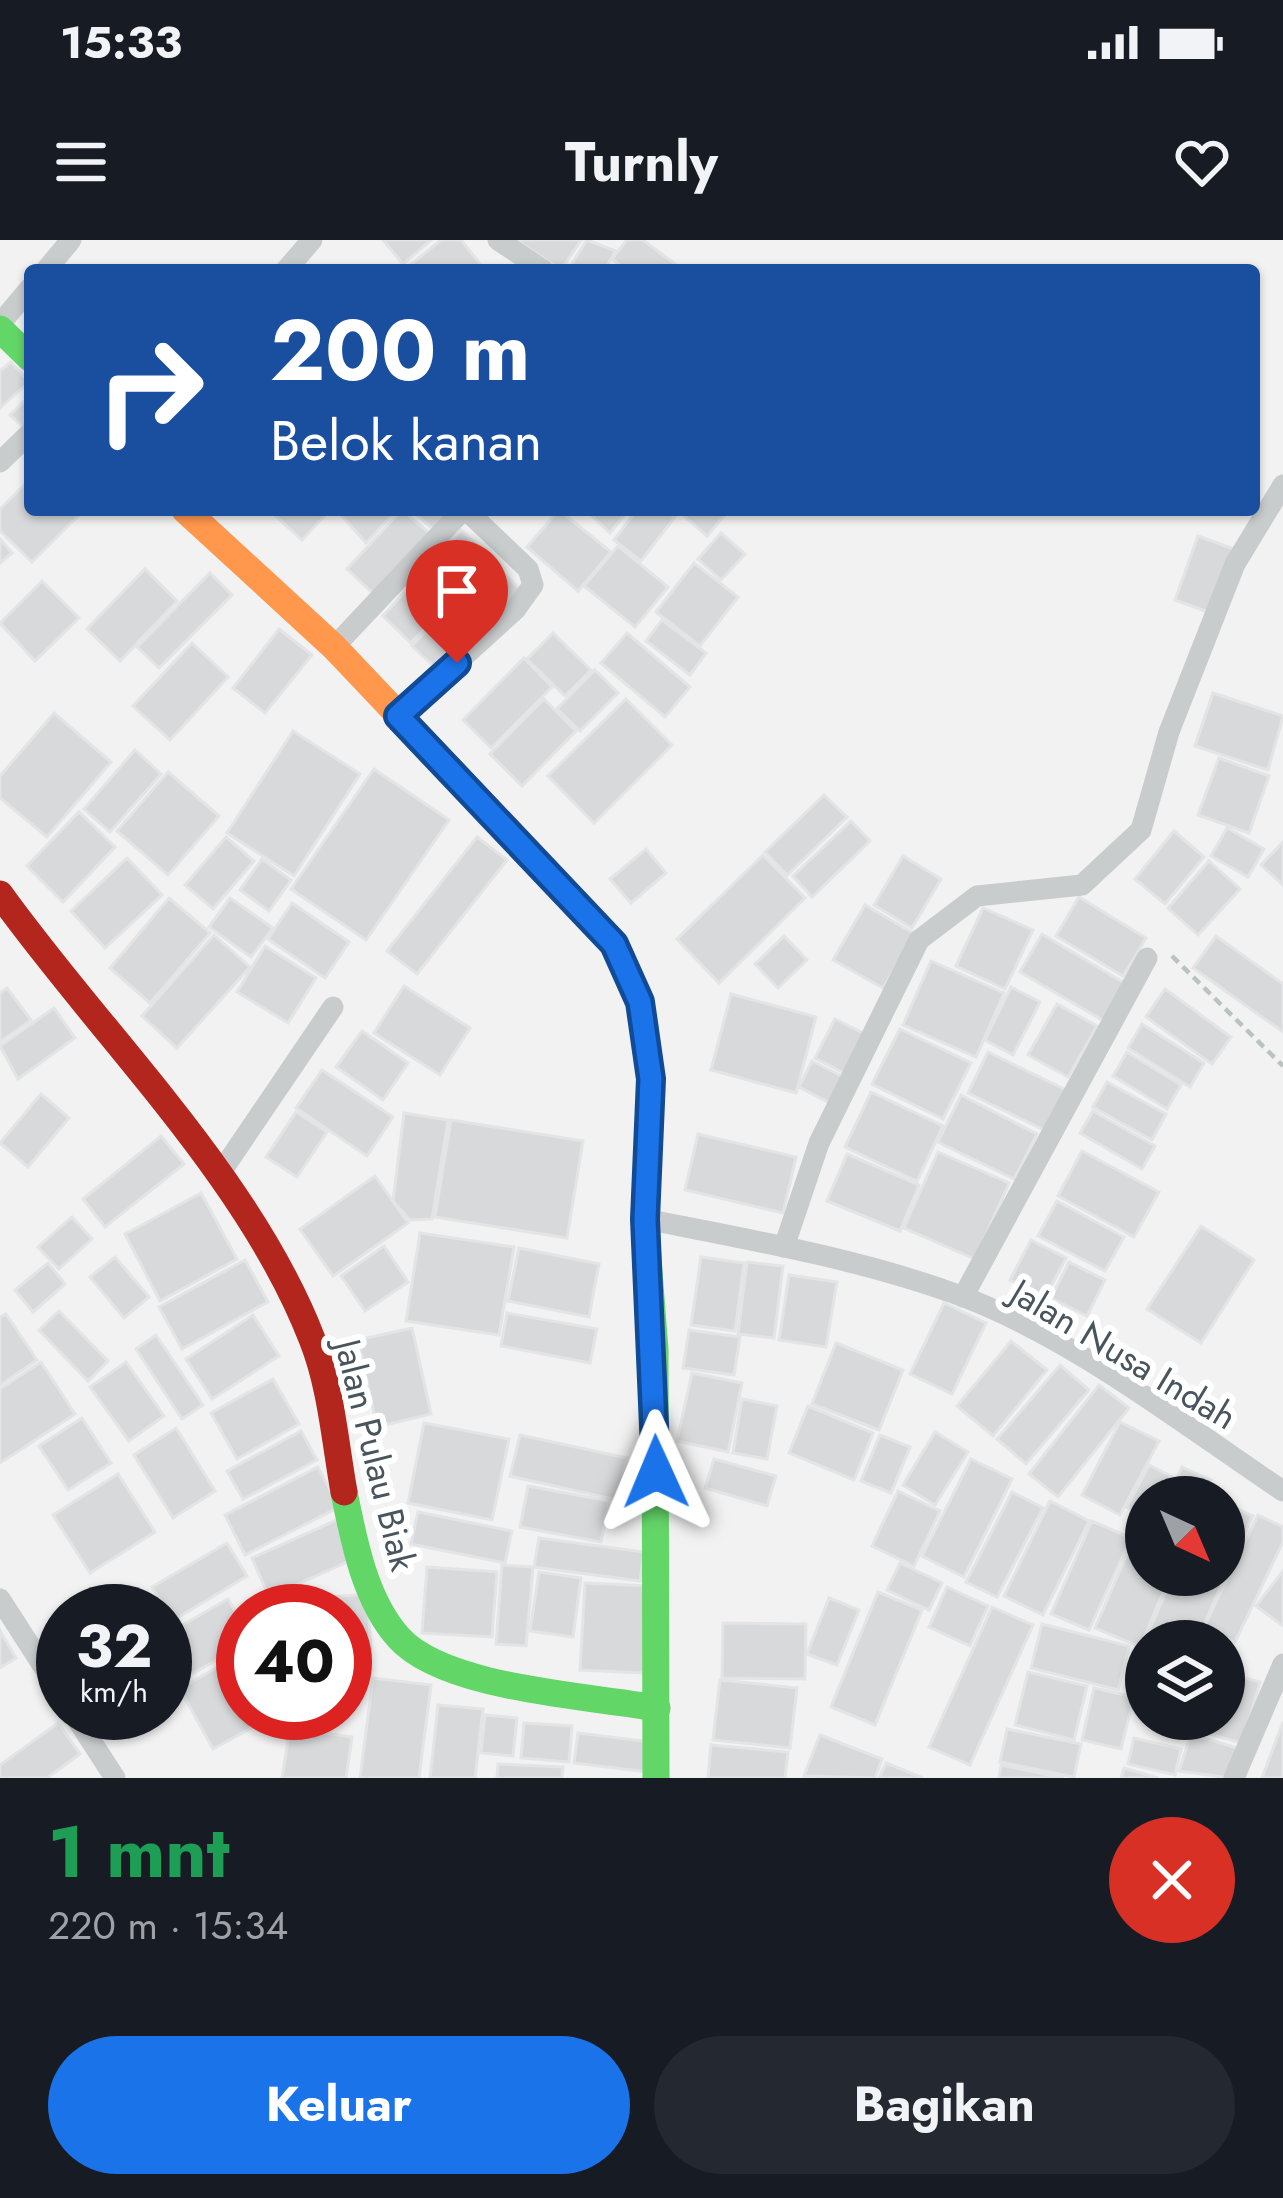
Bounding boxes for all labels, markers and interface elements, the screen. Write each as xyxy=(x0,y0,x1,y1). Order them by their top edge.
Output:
text: 15:33 xyxy=(60,10,182,75)
text: Turnly xyxy=(565,123,718,201)
icon: menu xyxy=(48,129,114,195)
icon: heart xyxy=(1169,129,1235,195)
text: 200 m xyxy=(270,290,530,412)
icon: right xyxy=(72,312,228,468)
text: Belok kanan xyxy=(270,402,542,480)
pin xyxy=(406,540,508,663)
icon: arrive xyxy=(424,558,490,624)
street label: Jalan Nusa Indah xyxy=(998,1264,1247,1442)
street label: Jalan Pulau Biak xyxy=(321,1330,430,1576)
position arrow xyxy=(593,1409,719,1535)
north arrow xyxy=(1125,1476,1245,1596)
map controls xyxy=(1125,1476,1245,1740)
speed limit sign: 40 xyxy=(216,1584,372,1740)
text: 32 xyxy=(76,1603,152,1690)
button: layers xyxy=(1125,1620,1245,1740)
text: km/h xyxy=(80,1670,148,1713)
text: 1 mnt xyxy=(48,1800,230,1904)
button: close xyxy=(1109,1817,1235,1943)
text: 220 m · 15:34 xyxy=(48,1897,288,1954)
button: Keluar xyxy=(48,2036,630,2174)
button: Bagikan xyxy=(654,2036,1235,2174)

